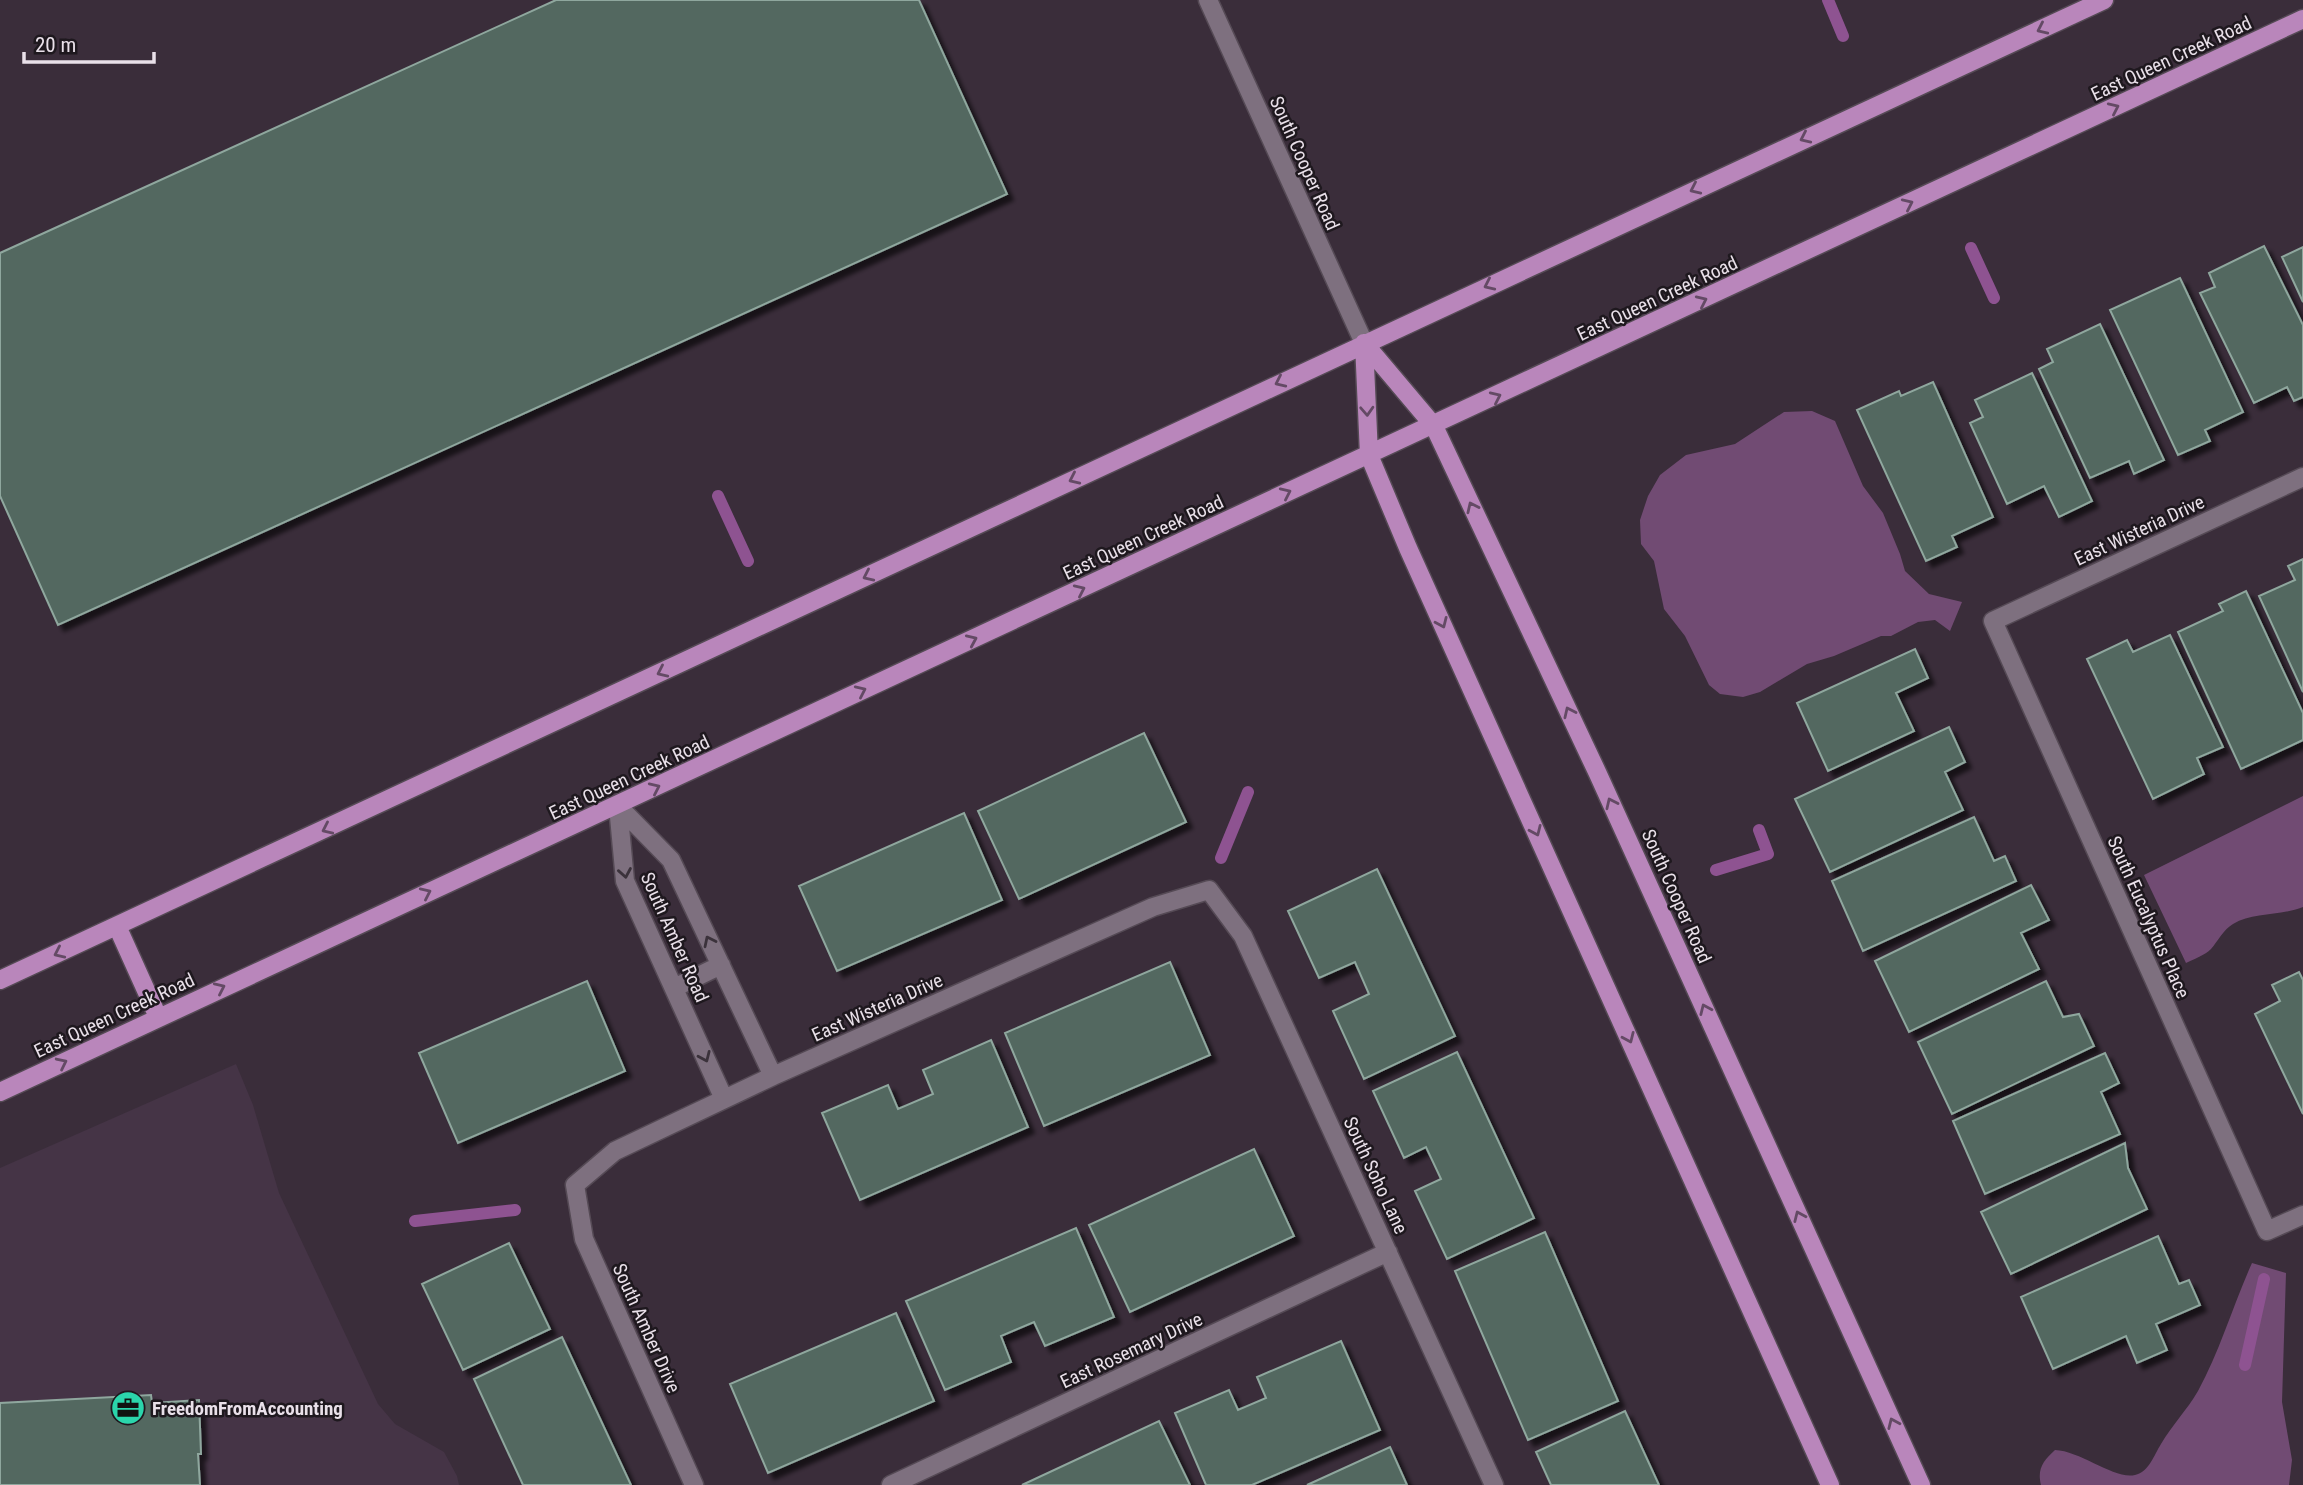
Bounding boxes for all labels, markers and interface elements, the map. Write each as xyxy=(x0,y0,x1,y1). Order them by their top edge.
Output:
street label: East Queen Creek Road xyxy=(2087,11,2255,106)
one-way arrow xyxy=(2037,20,2049,34)
scale bar xyxy=(24,21,154,65)
text: 20 m xyxy=(35,33,76,57)
street label: South Cooper Road xyxy=(1265,93,1344,234)
one-way arrow xyxy=(2107,102,2119,116)
one-way arrow xyxy=(1800,129,1812,143)
one-way arrow xyxy=(1690,181,1702,195)
one-way arrow xyxy=(1901,199,1913,213)
street label: East Queen Creek Road xyxy=(1573,251,1741,346)
one-way arrow xyxy=(1484,277,1496,291)
one-way arrow xyxy=(1695,295,1707,309)
one-way arrow xyxy=(1274,374,1287,388)
one-way arrow xyxy=(1488,391,1501,405)
one-way arrow xyxy=(1359,406,1374,417)
one-way arrow xyxy=(1069,471,1081,485)
one-way arrow xyxy=(1279,487,1291,501)
street label: East Queen Creek Road xyxy=(1059,490,1227,585)
street label: East Wisteria Drive xyxy=(2071,490,2208,571)
one-way arrow xyxy=(1466,502,1480,514)
one-way arrow xyxy=(863,568,875,582)
one-way arrow xyxy=(1073,584,1085,598)
one-way arrow xyxy=(1434,616,1448,628)
one-way arrow xyxy=(965,634,977,648)
one-way arrow xyxy=(657,664,669,678)
one-way arrow xyxy=(854,685,866,699)
one-way arrow xyxy=(1563,707,1577,720)
street label: East Queen Creek Road xyxy=(545,730,713,825)
one-way arrow xyxy=(648,782,660,796)
one-way arrow xyxy=(1605,798,1619,810)
one-way arrow xyxy=(322,821,334,835)
one-way arrow xyxy=(1528,824,1542,836)
street label: South Cooper Road xyxy=(1637,826,1716,967)
street label: South Eucalyptus Place xyxy=(2102,832,2195,1002)
one-way arrow xyxy=(617,867,632,879)
street label: South Amber Road xyxy=(636,869,713,1006)
one-way arrow xyxy=(419,887,432,901)
one-way arrow xyxy=(704,936,718,948)
one-way arrow xyxy=(54,945,66,959)
street label: East Queen Creek Road xyxy=(30,968,198,1063)
street label: East Wisteria Drive xyxy=(808,968,946,1047)
one-way arrow xyxy=(213,982,225,996)
one-way arrow xyxy=(1699,1004,1713,1016)
one-way arrow xyxy=(1621,1031,1635,1043)
one-way arrow xyxy=(697,1050,711,1062)
one-way arrow xyxy=(55,1057,67,1071)
street label: South Soho Lane xyxy=(1338,1113,1413,1237)
one-way arrow xyxy=(1793,1211,1807,1223)
street label: South Amber Drive xyxy=(608,1260,685,1397)
street label: East Rosemary Drive xyxy=(1057,1307,1206,1393)
office icon: FreedomFromAccounting xyxy=(109,1389,147,1427)
place label: FreedomFromAccounting xyxy=(152,1397,343,1420)
one-way arrow xyxy=(1887,1418,1901,1430)

